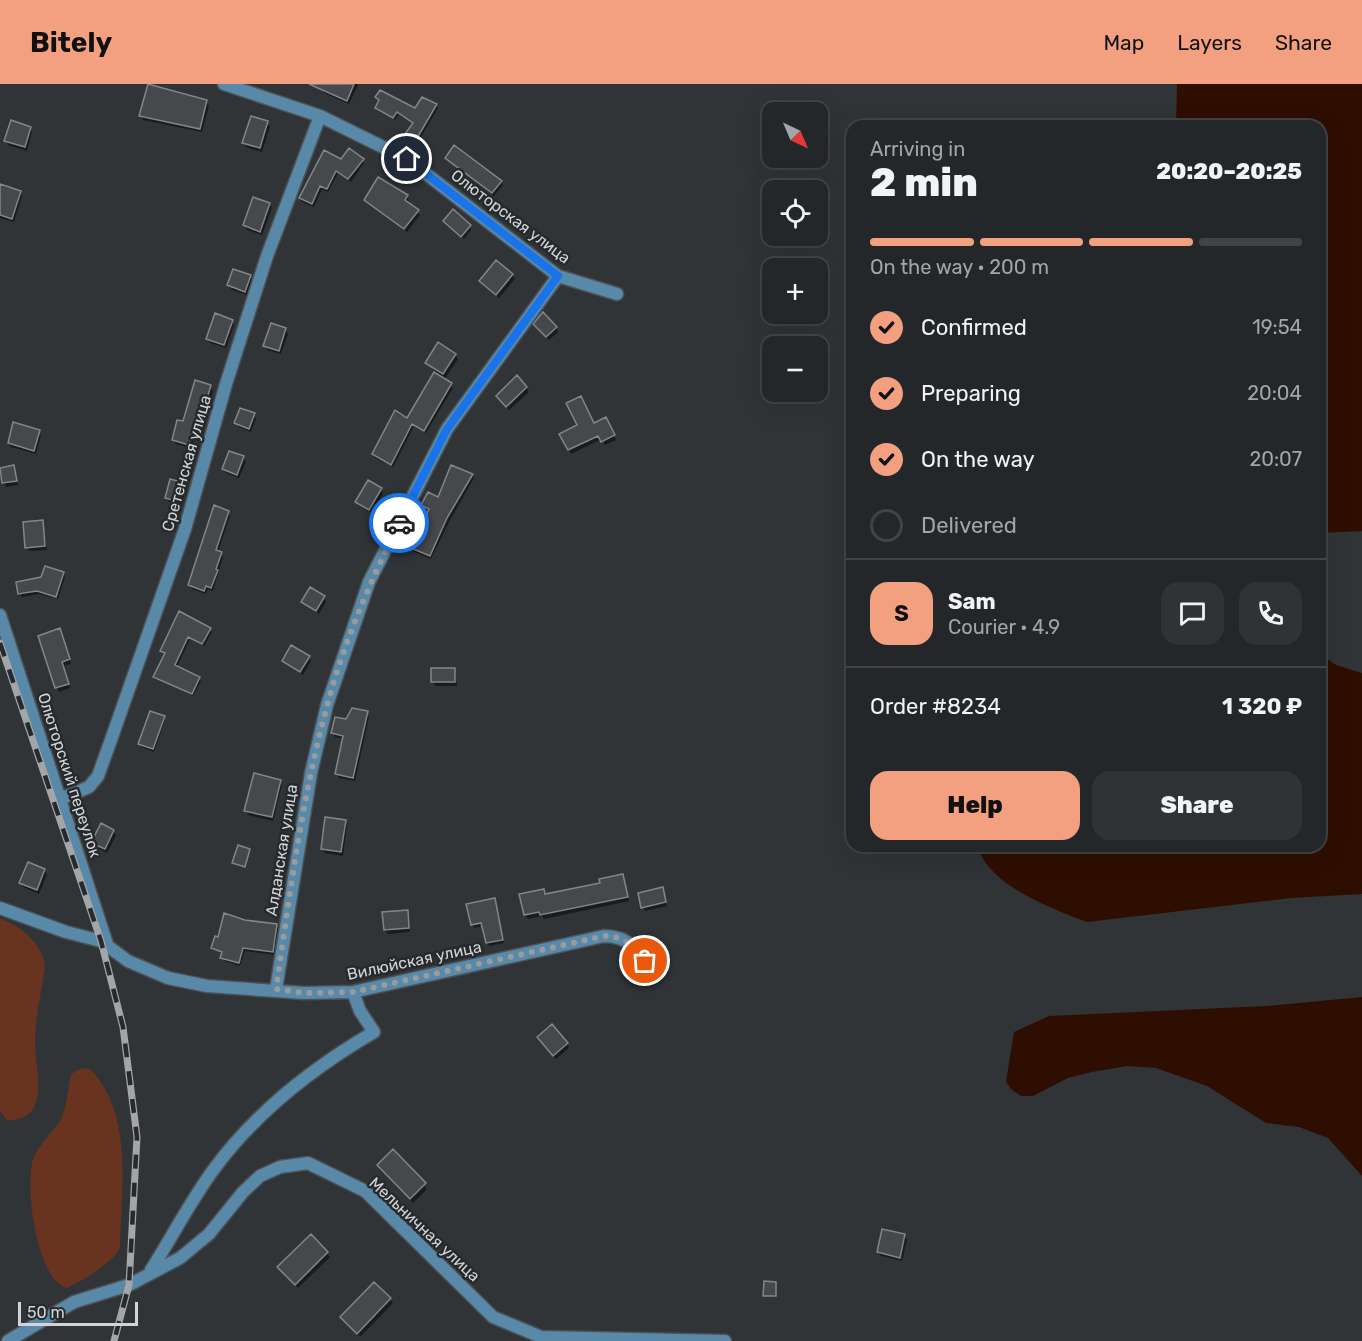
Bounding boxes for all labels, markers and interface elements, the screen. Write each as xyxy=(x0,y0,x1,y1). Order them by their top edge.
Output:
text: Bitely xyxy=(30,26,112,59)
text: Map xyxy=(1103,30,1144,55)
text: Layers xyxy=(1177,30,1242,55)
text: Share xyxy=(1275,30,1332,55)
north arrow xyxy=(762,102,828,168)
map controls xyxy=(762,102,828,402)
pin xyxy=(381,133,432,184)
text: Arriving in xyxy=(870,137,965,161)
icon: home xyxy=(390,142,423,175)
text: 20:20–20:25 xyxy=(1156,158,1302,185)
text: 2 min xyxy=(870,160,978,206)
street label: Олюторская улица xyxy=(447,165,574,267)
button: locate xyxy=(762,180,828,246)
text: On the way · 200 m xyxy=(870,255,1049,279)
button: + xyxy=(762,258,828,324)
icon: check xyxy=(870,311,903,344)
text: Confirmed xyxy=(921,314,1027,341)
text: 19:54 xyxy=(1252,315,1302,339)
button: − xyxy=(762,336,828,402)
icon: check xyxy=(870,377,903,410)
text: Preparing xyxy=(921,380,1021,407)
text: 20:04 xyxy=(1247,381,1302,405)
street label: Сретенская улица xyxy=(158,393,215,534)
icon: check xyxy=(870,443,903,476)
text: On the way xyxy=(921,446,1035,473)
text: 20:07 xyxy=(1249,447,1302,471)
courier xyxy=(369,493,429,553)
icon: car xyxy=(383,507,416,540)
text: Delivered xyxy=(921,512,1017,539)
button: chat xyxy=(1161,582,1224,645)
button: phone xyxy=(1239,582,1302,645)
text: Sam xyxy=(948,588,996,615)
text: S xyxy=(894,600,909,627)
text: Courier · 4.9 xyxy=(948,615,1060,639)
street label: Олюторский переулок xyxy=(34,690,105,860)
text: Order #8234 xyxy=(870,693,1001,720)
text: 1 320 ₽ xyxy=(1222,693,1302,720)
button: Help xyxy=(870,771,1080,840)
button: Share xyxy=(1092,771,1302,840)
street label: Алданская улица xyxy=(262,783,301,917)
pin xyxy=(619,935,670,986)
street label: Вилюйская улица xyxy=(345,937,483,984)
icon: bag xyxy=(628,944,661,977)
street label: Мельничная улица xyxy=(365,1173,484,1286)
scale bar xyxy=(18,1299,138,1326)
text: 50 m xyxy=(27,1303,65,1322)

